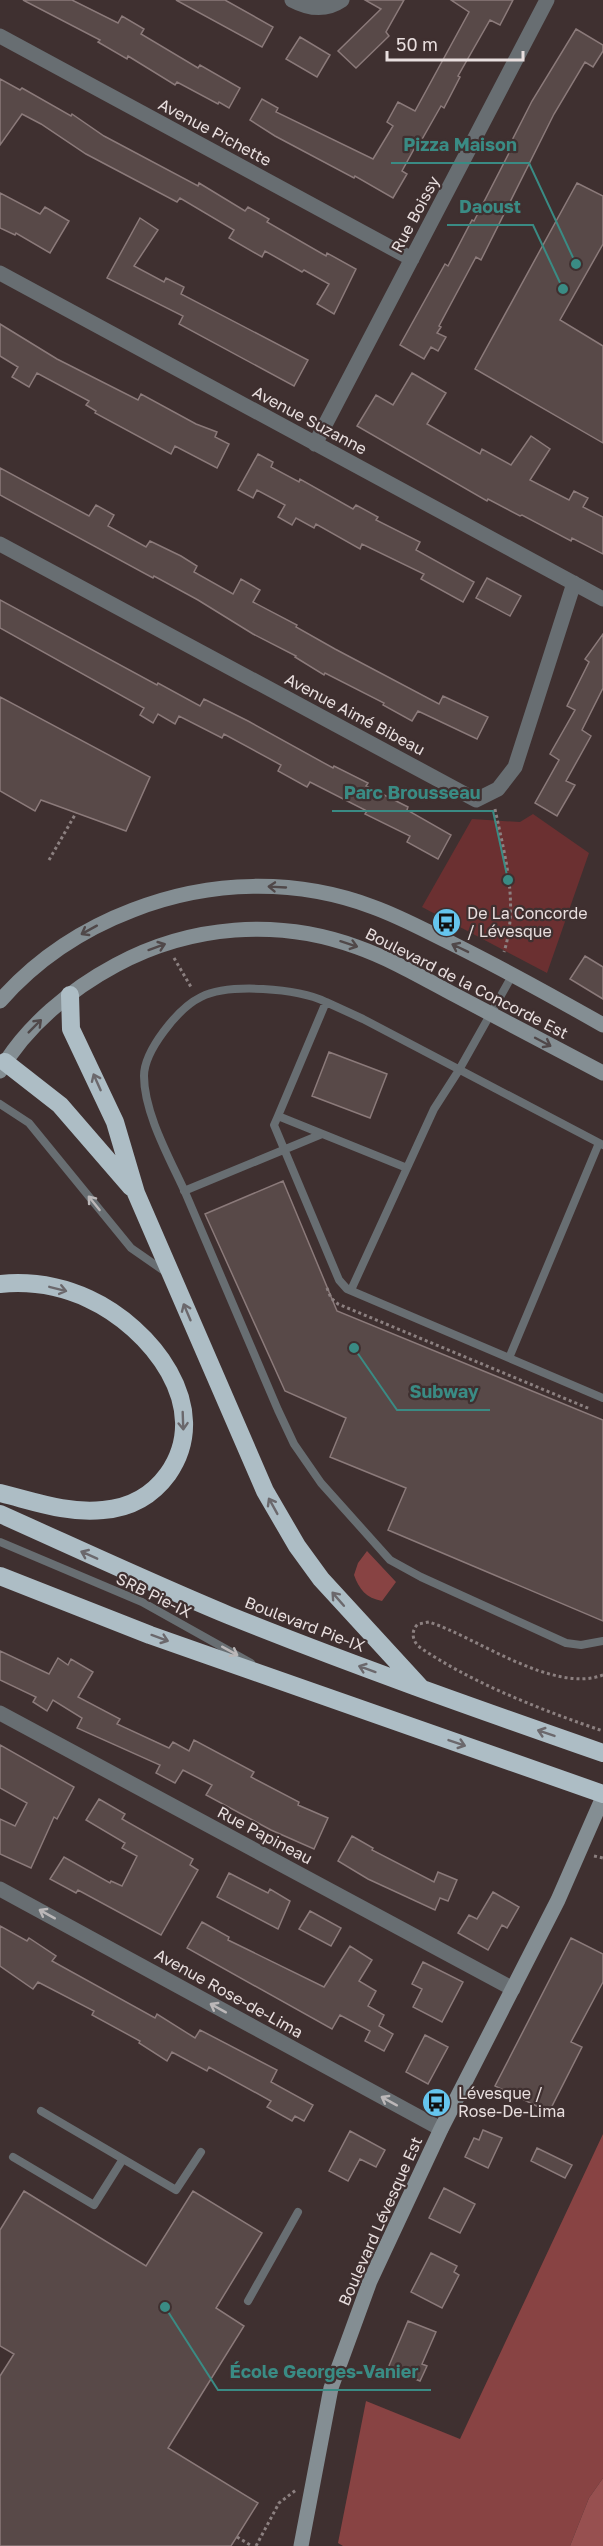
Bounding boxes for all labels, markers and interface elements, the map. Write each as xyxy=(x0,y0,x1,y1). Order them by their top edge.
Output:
scale bar xyxy=(387,24,524,62)
text: 50 m xyxy=(396,33,438,55)
street label: Avenue Pichette xyxy=(155,94,275,170)
callout: Pizza Maison xyxy=(391,127,529,163)
text: Pizza Maison xyxy=(403,133,517,155)
street label: Rue Boissy xyxy=(386,172,444,256)
callout: Daoust xyxy=(447,189,533,225)
text: Daoust xyxy=(459,195,521,217)
street label: Avenue Suzanne xyxy=(249,381,371,459)
street label: Avenue Aimé Bibeau xyxy=(282,669,428,759)
callout: Parc Brousseau xyxy=(332,775,493,811)
text: Parc Brousseau xyxy=(344,781,480,803)
one-way arrow xyxy=(268,881,288,892)
place label: De La Concorde / Lévesque xyxy=(467,903,588,941)
bus stop icon: De La Concorde / Lévesque xyxy=(430,906,462,938)
street label: Boulevard de la Concorde Est xyxy=(362,923,572,1043)
one-way arrow xyxy=(81,925,99,936)
one-way arrow xyxy=(339,939,358,950)
one-way arrow xyxy=(147,940,166,951)
one-way arrow xyxy=(452,941,470,953)
one-way arrow xyxy=(28,1019,43,1034)
one-way arrow xyxy=(534,1036,551,1048)
one-way arrow xyxy=(91,1073,102,1091)
one-way arrow xyxy=(87,1195,100,1211)
one-way arrow xyxy=(48,1283,67,1295)
one-way arrow xyxy=(181,1303,192,1321)
callout: Subway xyxy=(397,1374,490,1410)
text: Subway xyxy=(409,1380,479,1402)
one-way arrow xyxy=(177,1411,189,1431)
one-way arrow xyxy=(267,1498,279,1515)
one-way arrow xyxy=(81,1549,99,1560)
street label: SRB Pie-IX xyxy=(113,1568,195,1622)
street label: Boulevard Pie-IX xyxy=(242,1592,368,1656)
one-way arrow xyxy=(331,1592,345,1607)
one-way arrow xyxy=(150,1634,169,1645)
one-way arrow xyxy=(221,1645,238,1657)
one-way arrow xyxy=(358,1663,377,1674)
one-way arrow xyxy=(537,1727,556,1738)
one-way arrow xyxy=(447,1739,466,1750)
street label: Rue Papineau xyxy=(214,1802,316,1868)
one-way arrow xyxy=(38,1908,56,1919)
street label: Avenue Rose-de-Lima xyxy=(151,1944,307,2042)
one-way arrow xyxy=(210,2002,227,2014)
place label: Lévesque / Rose-De-Lima xyxy=(458,2083,565,2121)
bus stop icon: Lévesque / Rose-De-Lima xyxy=(421,2086,453,2118)
one-way arrow xyxy=(381,2095,398,2107)
street label: Boulevard Lévesque Est xyxy=(334,2133,426,2309)
callout: École Georges-Vanier xyxy=(218,2354,431,2390)
text: École Georges-Vanier xyxy=(230,2360,418,2382)

